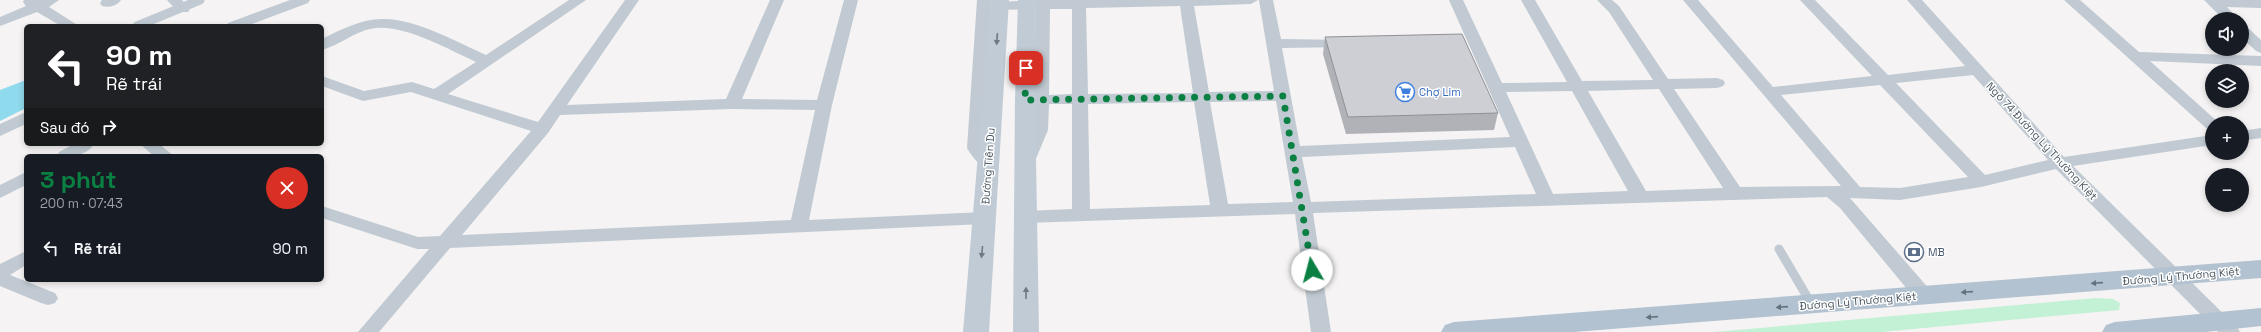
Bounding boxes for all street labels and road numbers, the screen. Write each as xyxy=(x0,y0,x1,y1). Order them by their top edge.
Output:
street label: Ngõ 74 Đường Lý Thường Kiệt xyxy=(1983,79,2101,203)
street label: Đường Tiên Du xyxy=(978,127,998,205)
street label: Đường Lý Thường Kiệt xyxy=(2122,264,2240,288)
street label: Đường Lý Thường Kiệt xyxy=(1799,289,1917,313)

